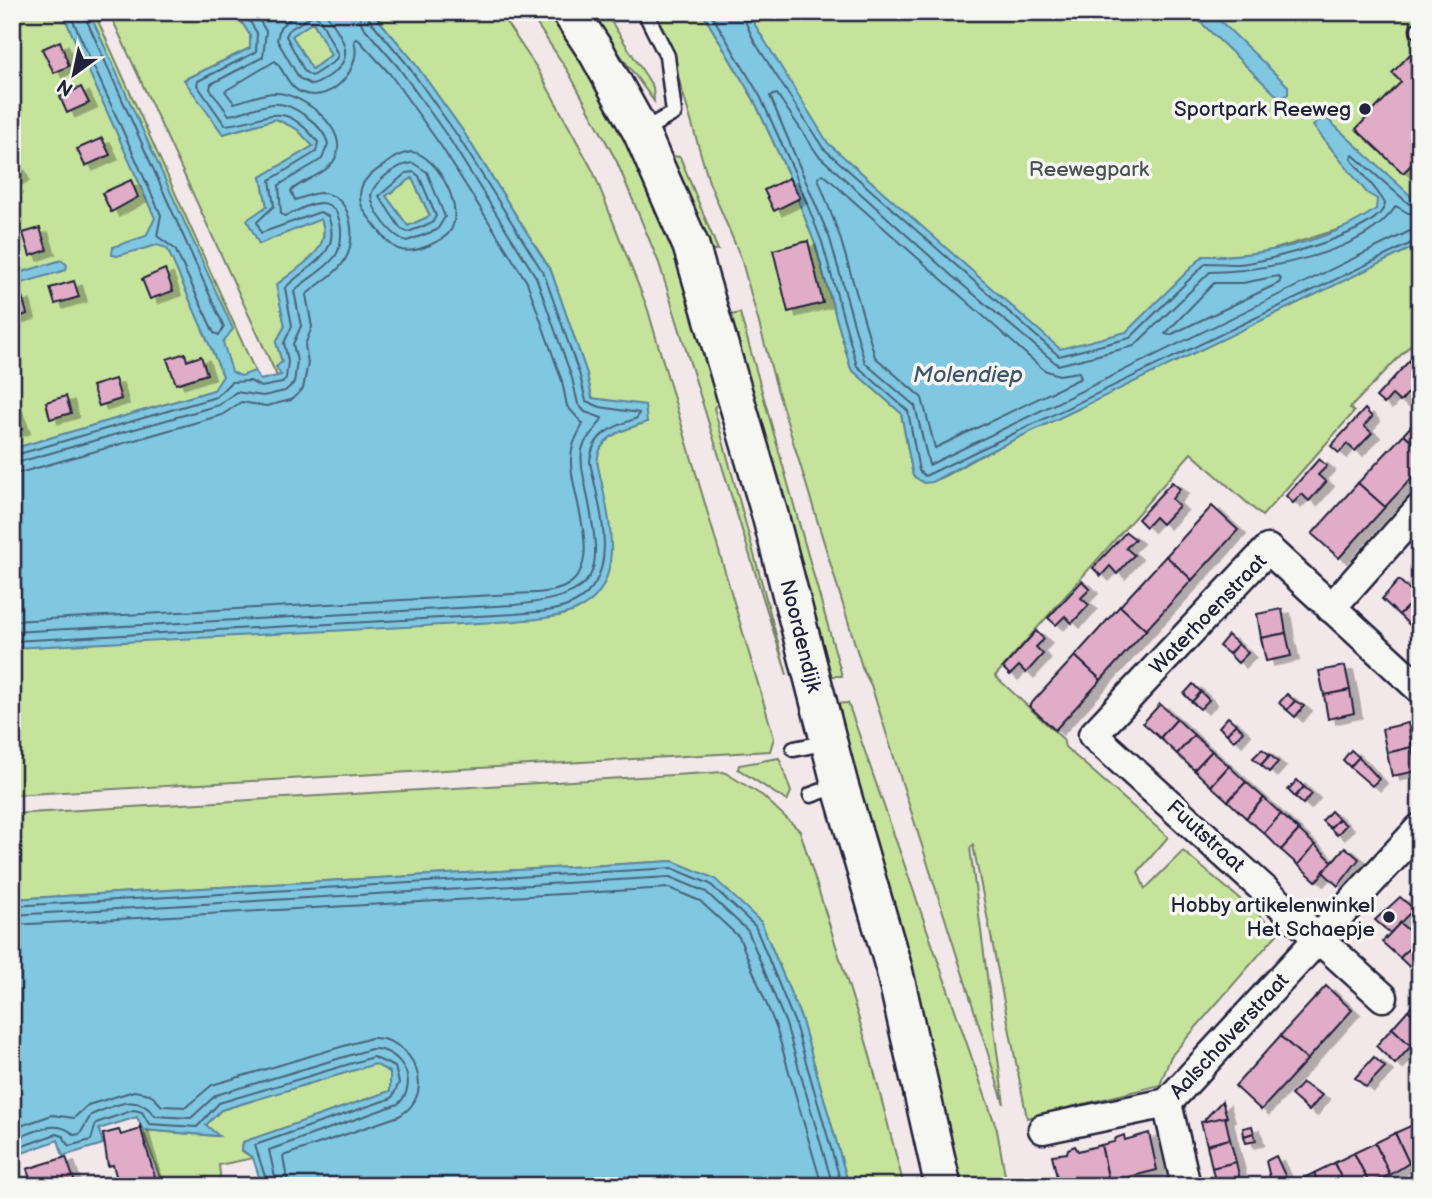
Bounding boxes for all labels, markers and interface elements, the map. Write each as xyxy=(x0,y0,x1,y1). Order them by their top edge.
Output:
north arrow xyxy=(38,38,108,108)
text: N xyxy=(53,73,78,101)
place label: Sportpark Reeweg xyxy=(1174,97,1351,122)
marker: Sportpark Reeweg xyxy=(1357,101,1373,117)
park label: Reewegpark xyxy=(1029,157,1150,182)
water label: Molendiep xyxy=(913,361,1023,389)
street label: Waterhoenstraat xyxy=(1145,549,1273,680)
street label: Noordendijk xyxy=(774,577,827,696)
street label: Fuutstraat xyxy=(1162,795,1250,878)
place label: Hobby artikelenwinkel Het Schaepje xyxy=(1171,893,1375,942)
marker: Hobby artikelenwinkel Het Schaepje xyxy=(1381,909,1397,925)
street label: Aalscholverstraat xyxy=(1165,968,1294,1104)

